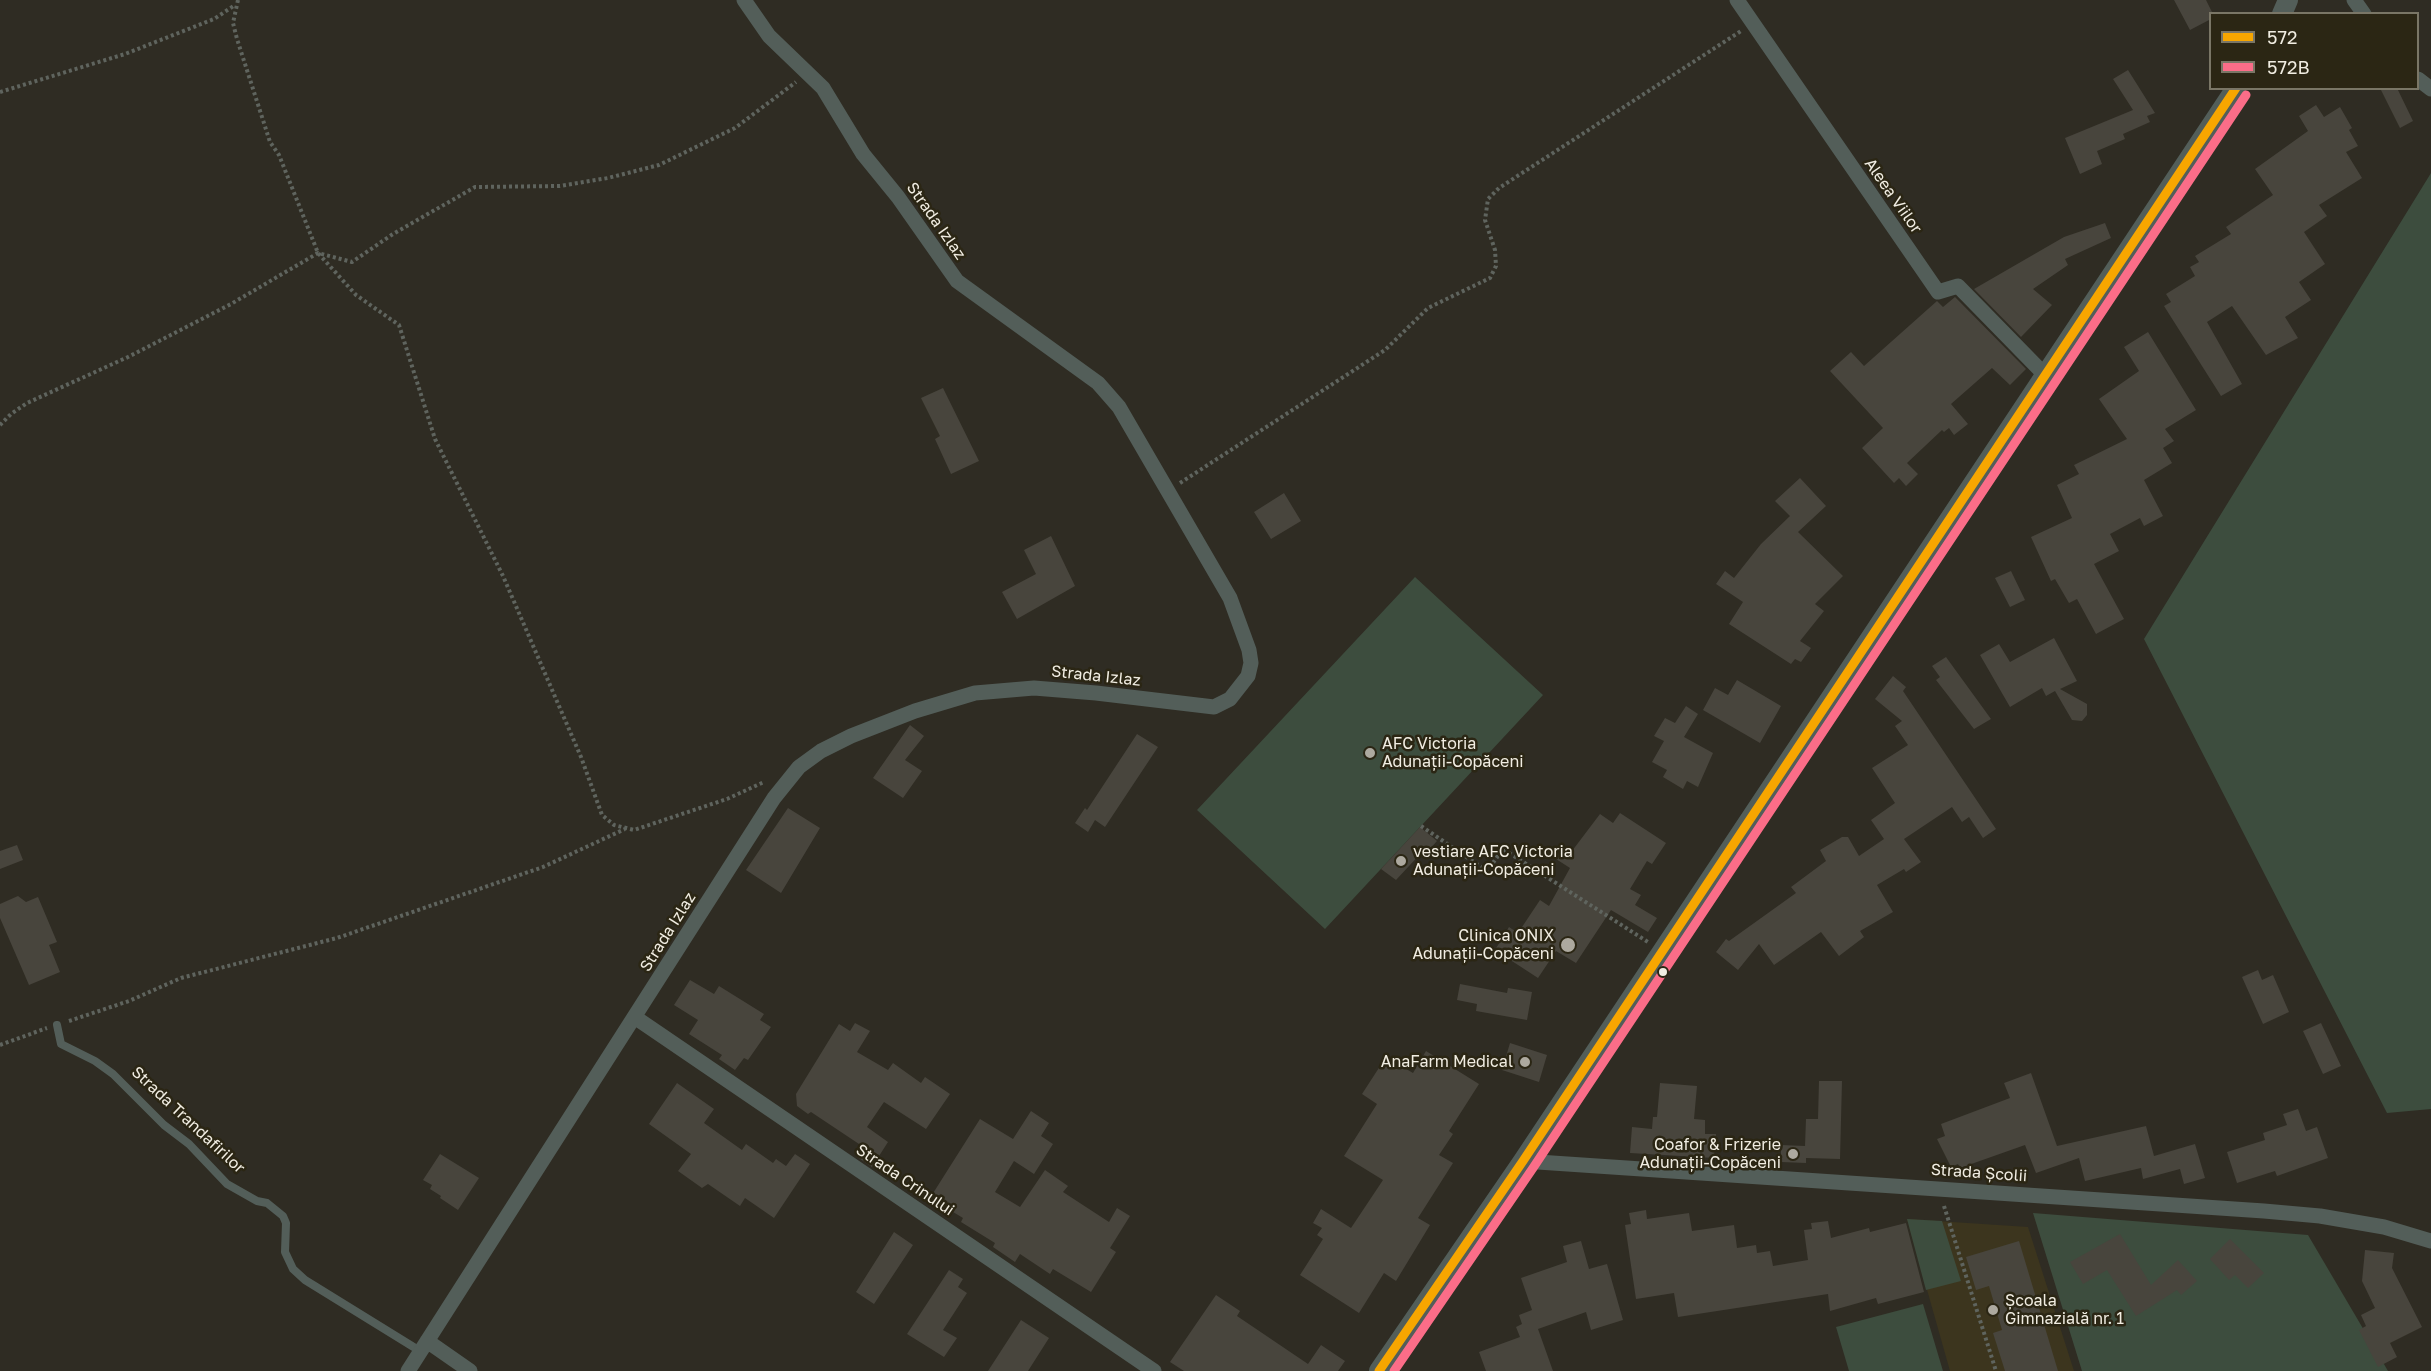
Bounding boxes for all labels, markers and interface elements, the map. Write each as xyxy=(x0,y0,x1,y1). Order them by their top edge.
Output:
legend xyxy=(2209,12,2419,90)
text: 572 xyxy=(2267,26,2297,48)
text: 572B xyxy=(2267,56,2309,78)
street label: Aleea Viilor xyxy=(1860,155,1926,237)
street label: Strada Izlaz xyxy=(902,179,970,263)
street label: Strada Izlaz xyxy=(1050,662,1142,690)
place label: AFC Victoria Adunații-Copăceni xyxy=(1382,734,1524,772)
marker: AFC Victoria Adunații-Copăceni xyxy=(1363,746,1377,760)
place label: vestiare AFC Victoria Adunații-Copăceni xyxy=(1413,842,1573,880)
marker: vestiare AFC Victoria Adunații-Copăceni xyxy=(1394,854,1408,868)
street label: Strada Izlaz xyxy=(636,889,700,975)
place label: Clinica ONIX Adunații-Copăceni xyxy=(1412,926,1554,964)
marker: Clinica ONIX Adunații-Copăceni xyxy=(1559,936,1577,954)
unlabelled marker xyxy=(1657,966,1669,978)
place label: AnaFarm Medical xyxy=(1381,1052,1513,1072)
marker: AnaFarm Medical xyxy=(1518,1055,1532,1069)
street label: Strada Trandafirilor xyxy=(127,1062,249,1178)
place label: Coafor & Frizerie Adunații-Copăceni xyxy=(1639,1135,1781,1173)
street label: Strada Crinului xyxy=(852,1140,958,1220)
marker: Coafor & Frizerie Adunații-Copăceni xyxy=(1786,1147,1800,1161)
street label: Strada Școlii xyxy=(1930,1160,2028,1186)
place label: Școala Gimnazială nr. 1 xyxy=(2005,1291,2124,1329)
marker: Școala Gimnazială nr. 1 xyxy=(1986,1303,2000,1317)

